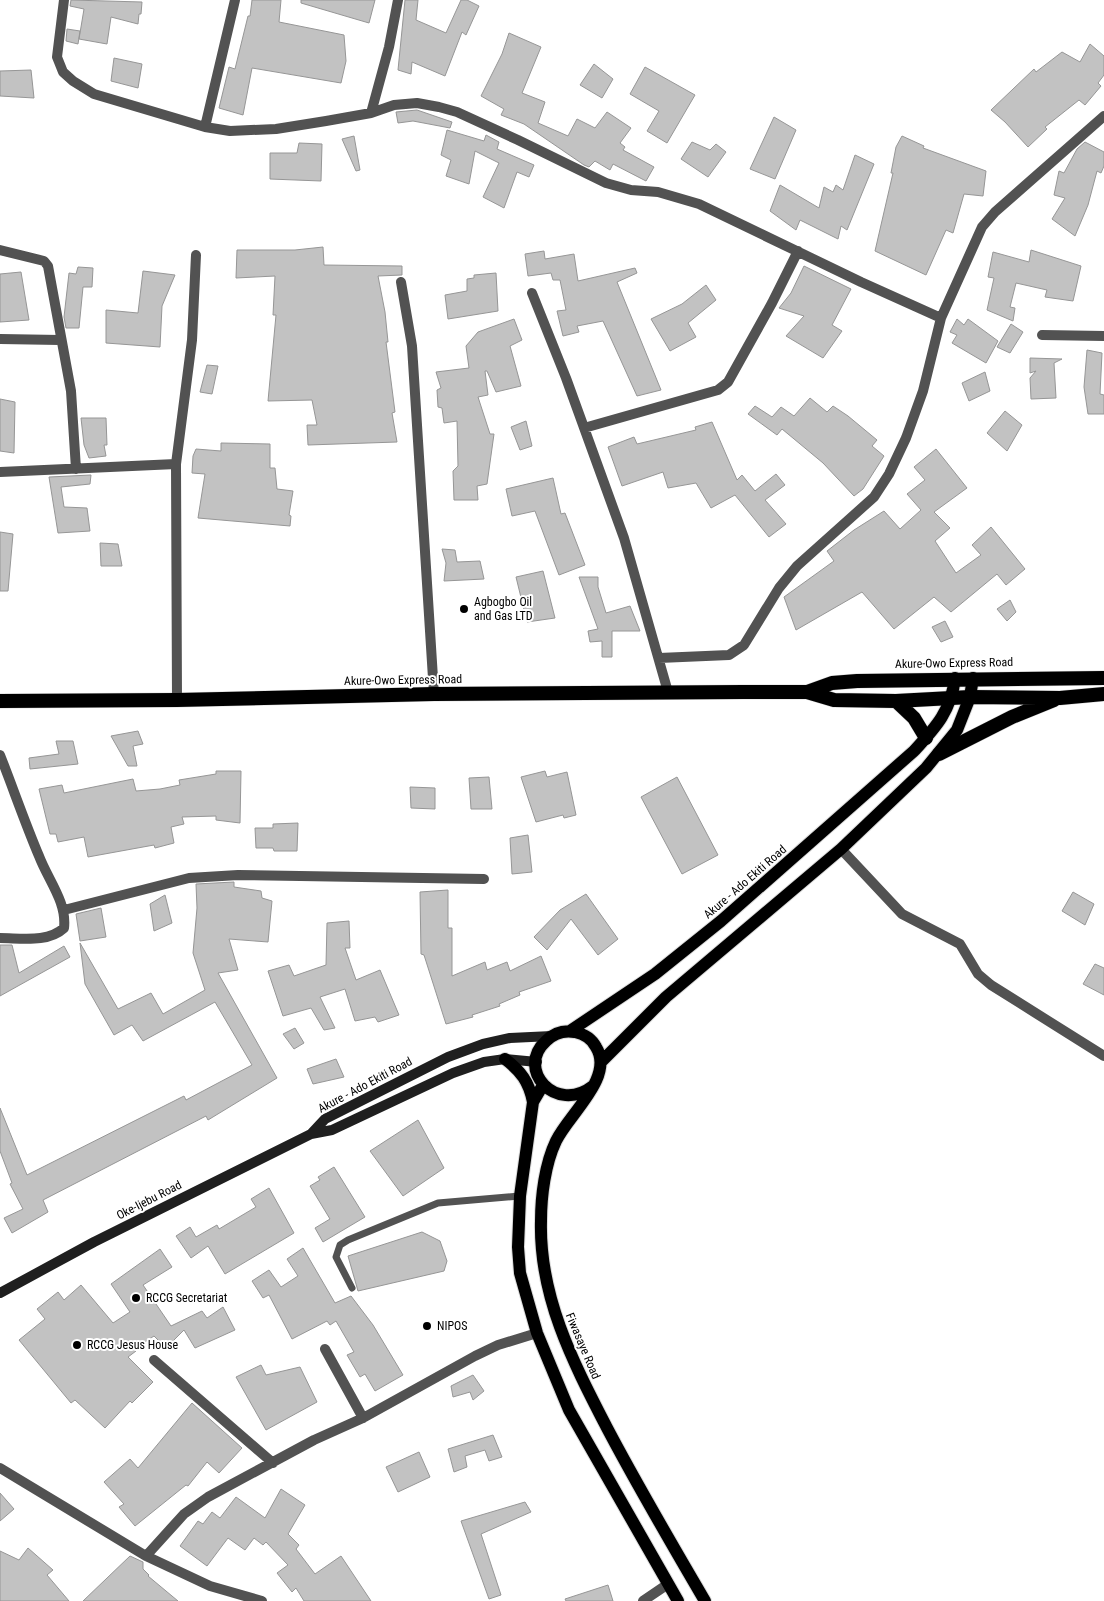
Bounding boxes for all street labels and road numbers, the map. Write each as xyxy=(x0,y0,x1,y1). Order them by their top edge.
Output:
street label: Akure-Owo Express Road xyxy=(895,655,1013,671)
street label: Akure-Owo Express Road xyxy=(344,672,462,688)
street label: Akure - Ado Ekiti Road xyxy=(701,842,789,922)
street label: Akure - Ado Ekiti Road xyxy=(315,1054,415,1116)
street label: Oke-Ijebu Road xyxy=(114,1178,184,1222)
street label: Fiwasaye Road xyxy=(563,1311,603,1381)

